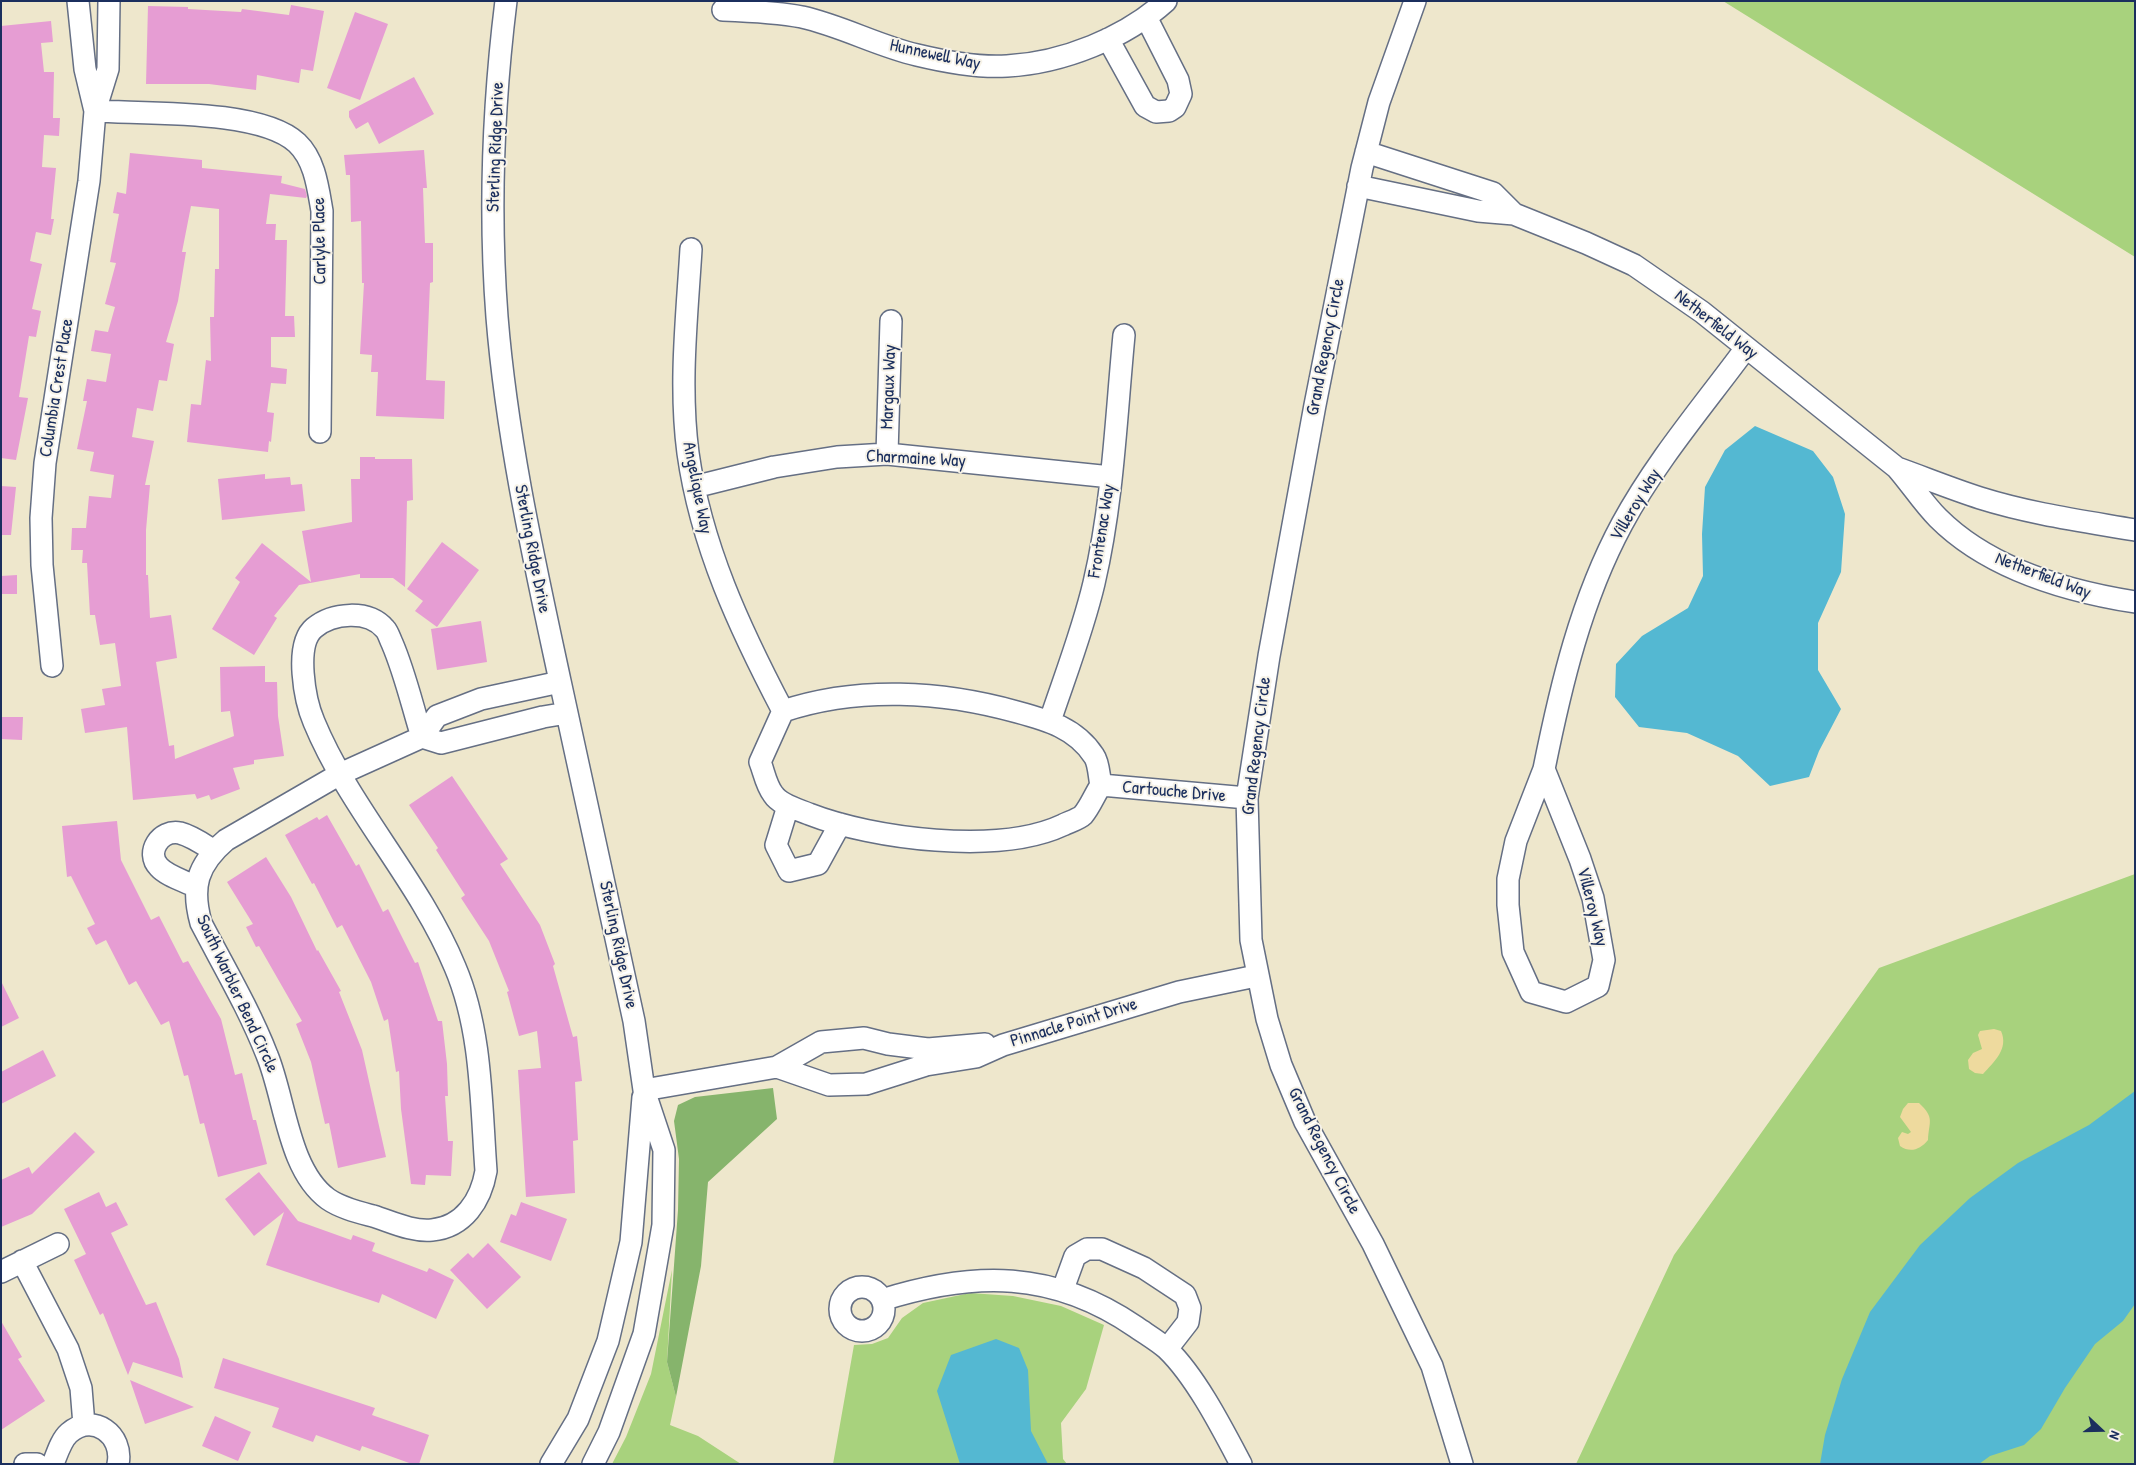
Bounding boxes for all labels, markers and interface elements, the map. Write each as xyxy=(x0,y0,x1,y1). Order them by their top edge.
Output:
street label: Hunnewell Way xyxy=(888,35,982,75)
street label: Sterling Ridge Drive xyxy=(483,82,509,212)
street label: Carlyle Place xyxy=(308,197,332,285)
street label: Grand Regency Circle xyxy=(1302,277,1350,417)
street label: Netherfield Way xyxy=(1670,286,1762,364)
street label: Columbia Crest Place xyxy=(35,317,79,459)
street label: Margaux Way xyxy=(877,344,901,430)
street label: Angelique Way xyxy=(677,440,717,536)
street label: Charmaine Way xyxy=(866,446,966,472)
street label: Villeroy Way xyxy=(1606,465,1666,545)
street label: Sterling Ridge Drive xyxy=(509,483,555,615)
street label: Frontenac Way xyxy=(1084,483,1120,579)
street label: Netherfield Way xyxy=(1992,548,2094,604)
street label: Grand Regency Circle xyxy=(1238,676,1276,816)
street label: Cartouche Drive xyxy=(1121,777,1227,807)
street label: Villeroy Way xyxy=(1572,865,1612,949)
street label: Sterling Ridge Drive xyxy=(594,879,642,1011)
street label: South Warbler Bend Circle xyxy=(191,912,283,1076)
street label: Pinnacle Point Drive xyxy=(1008,993,1140,1053)
street label: Grand Regency Circle xyxy=(1283,1084,1365,1218)
north arrow xyxy=(2076,1405,2126,1455)
text: N xyxy=(2105,1429,2126,1442)

